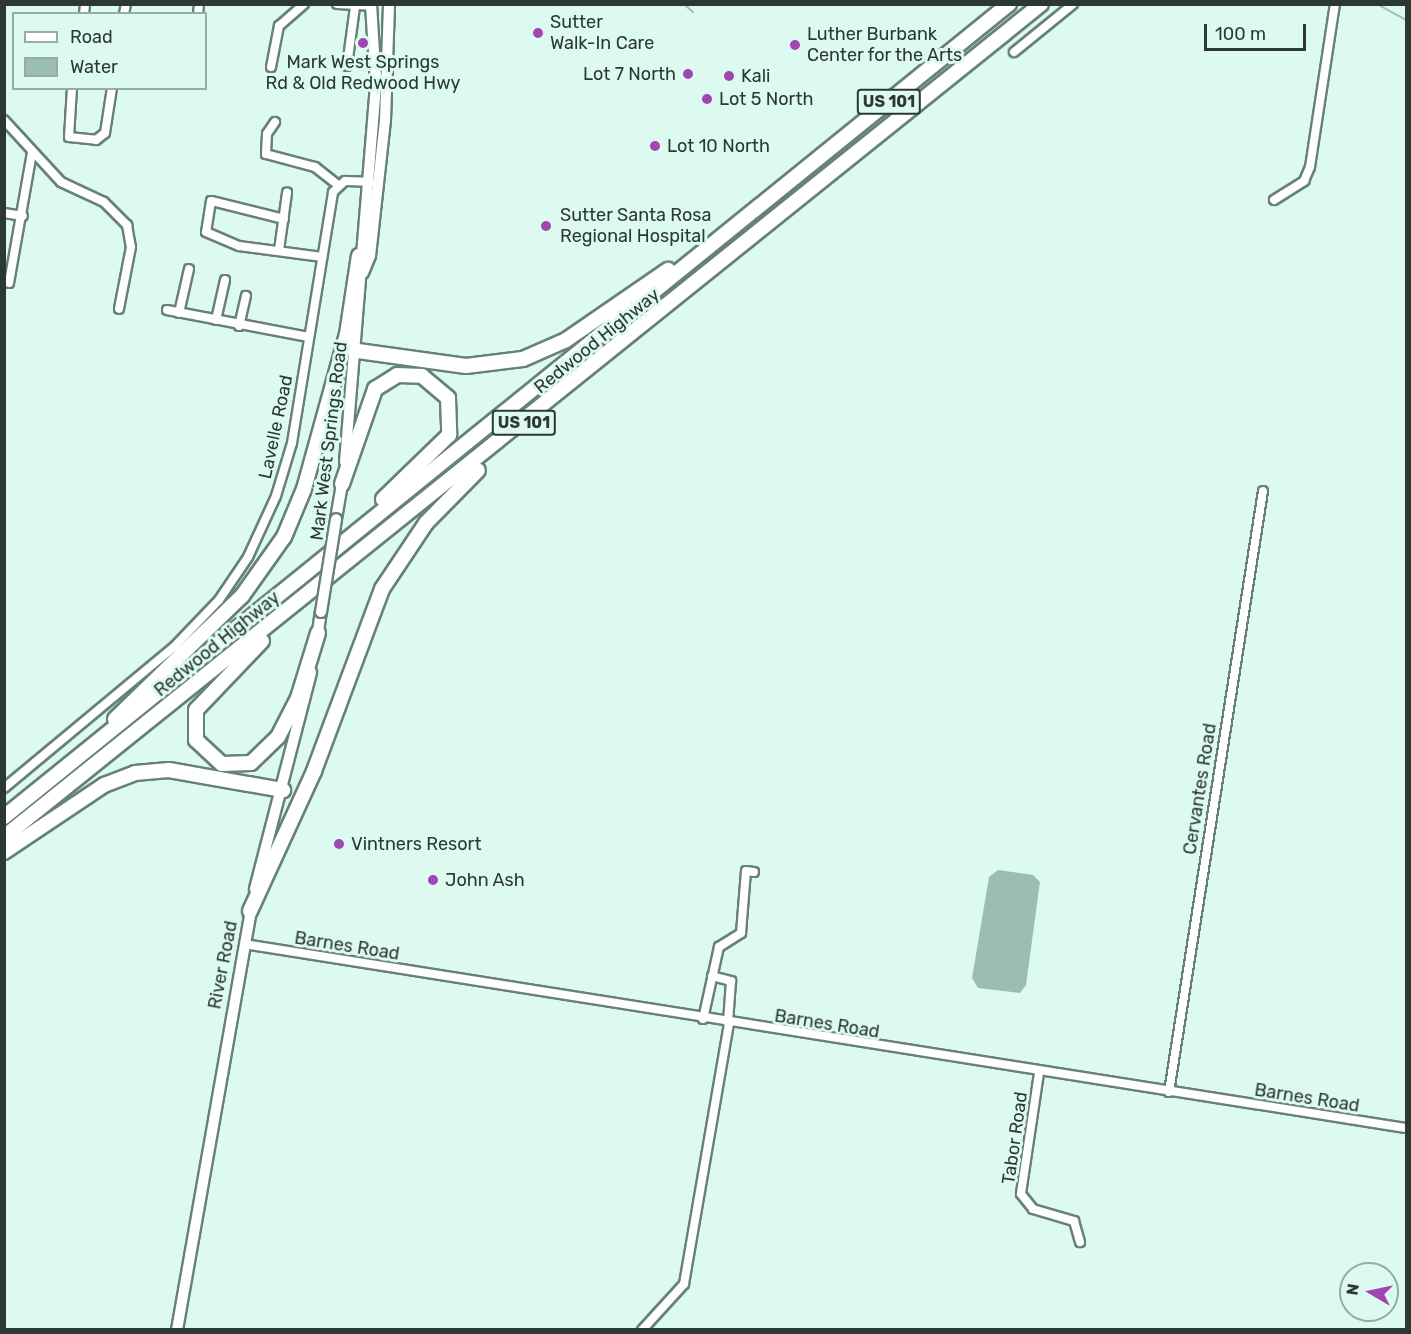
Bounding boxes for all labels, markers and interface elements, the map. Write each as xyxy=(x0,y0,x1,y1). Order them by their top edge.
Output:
legend xyxy=(12,12,207,90)
place label: Sutter Walk-In Care xyxy=(550,12,654,54)
scale bar xyxy=(1207,12,1309,50)
text: 100 m xyxy=(1215,23,1266,45)
place label: Luther Burbank Center for the Arts xyxy=(807,24,964,66)
text: Road xyxy=(70,26,113,48)
marker: Sutter Walk-In Care xyxy=(531,26,545,40)
marker: Mark West Springs Rd & Old Redwood Hwy xyxy=(356,36,370,50)
marker: Luther Burbank Center for the Arts xyxy=(788,38,802,52)
place label: Mark West Springs Rd & Old Redwood Hwy xyxy=(265,52,461,94)
text: Water xyxy=(70,56,118,78)
place label: Lot 7 North xyxy=(583,63,676,85)
place label: Kali xyxy=(741,65,770,87)
marker: Lot 7 North xyxy=(681,67,695,81)
marker: Kali xyxy=(722,69,736,83)
place label: Lot 5 North xyxy=(719,88,813,110)
road number: US 101 xyxy=(856,89,922,115)
marker: Lot 5 North xyxy=(700,92,714,106)
place label: Lot 10 North xyxy=(667,135,770,157)
marker: Lot 10 North xyxy=(648,139,662,153)
place label: Sutter Santa Rosa Regional Hospital xyxy=(560,205,712,248)
marker: Sutter Santa Rosa Regional Hospital xyxy=(537,217,555,235)
street label: Redwood Highway xyxy=(530,284,664,398)
street label: Mark West Springs Road xyxy=(306,340,352,542)
street label: Lavelle Road xyxy=(254,373,298,481)
road number: US 101 xyxy=(491,410,557,436)
street label: Redwood Highway xyxy=(150,587,284,701)
street label: Cervantes Road xyxy=(1179,722,1221,856)
place label: Vintners Resort xyxy=(351,833,481,855)
marker: Vintners Resort xyxy=(332,837,346,851)
place label: John Ash xyxy=(445,869,525,891)
marker: John Ash xyxy=(426,873,440,887)
street label: River Road xyxy=(204,919,242,1011)
street label: Barnes Road xyxy=(293,927,401,965)
street label: Barnes Road xyxy=(773,1005,881,1043)
street label: Barnes Road xyxy=(1253,1079,1361,1117)
street label: Tabor Road xyxy=(998,1090,1032,1186)
north arrow xyxy=(1339,1262,1399,1322)
text: N xyxy=(1342,1282,1363,1297)

